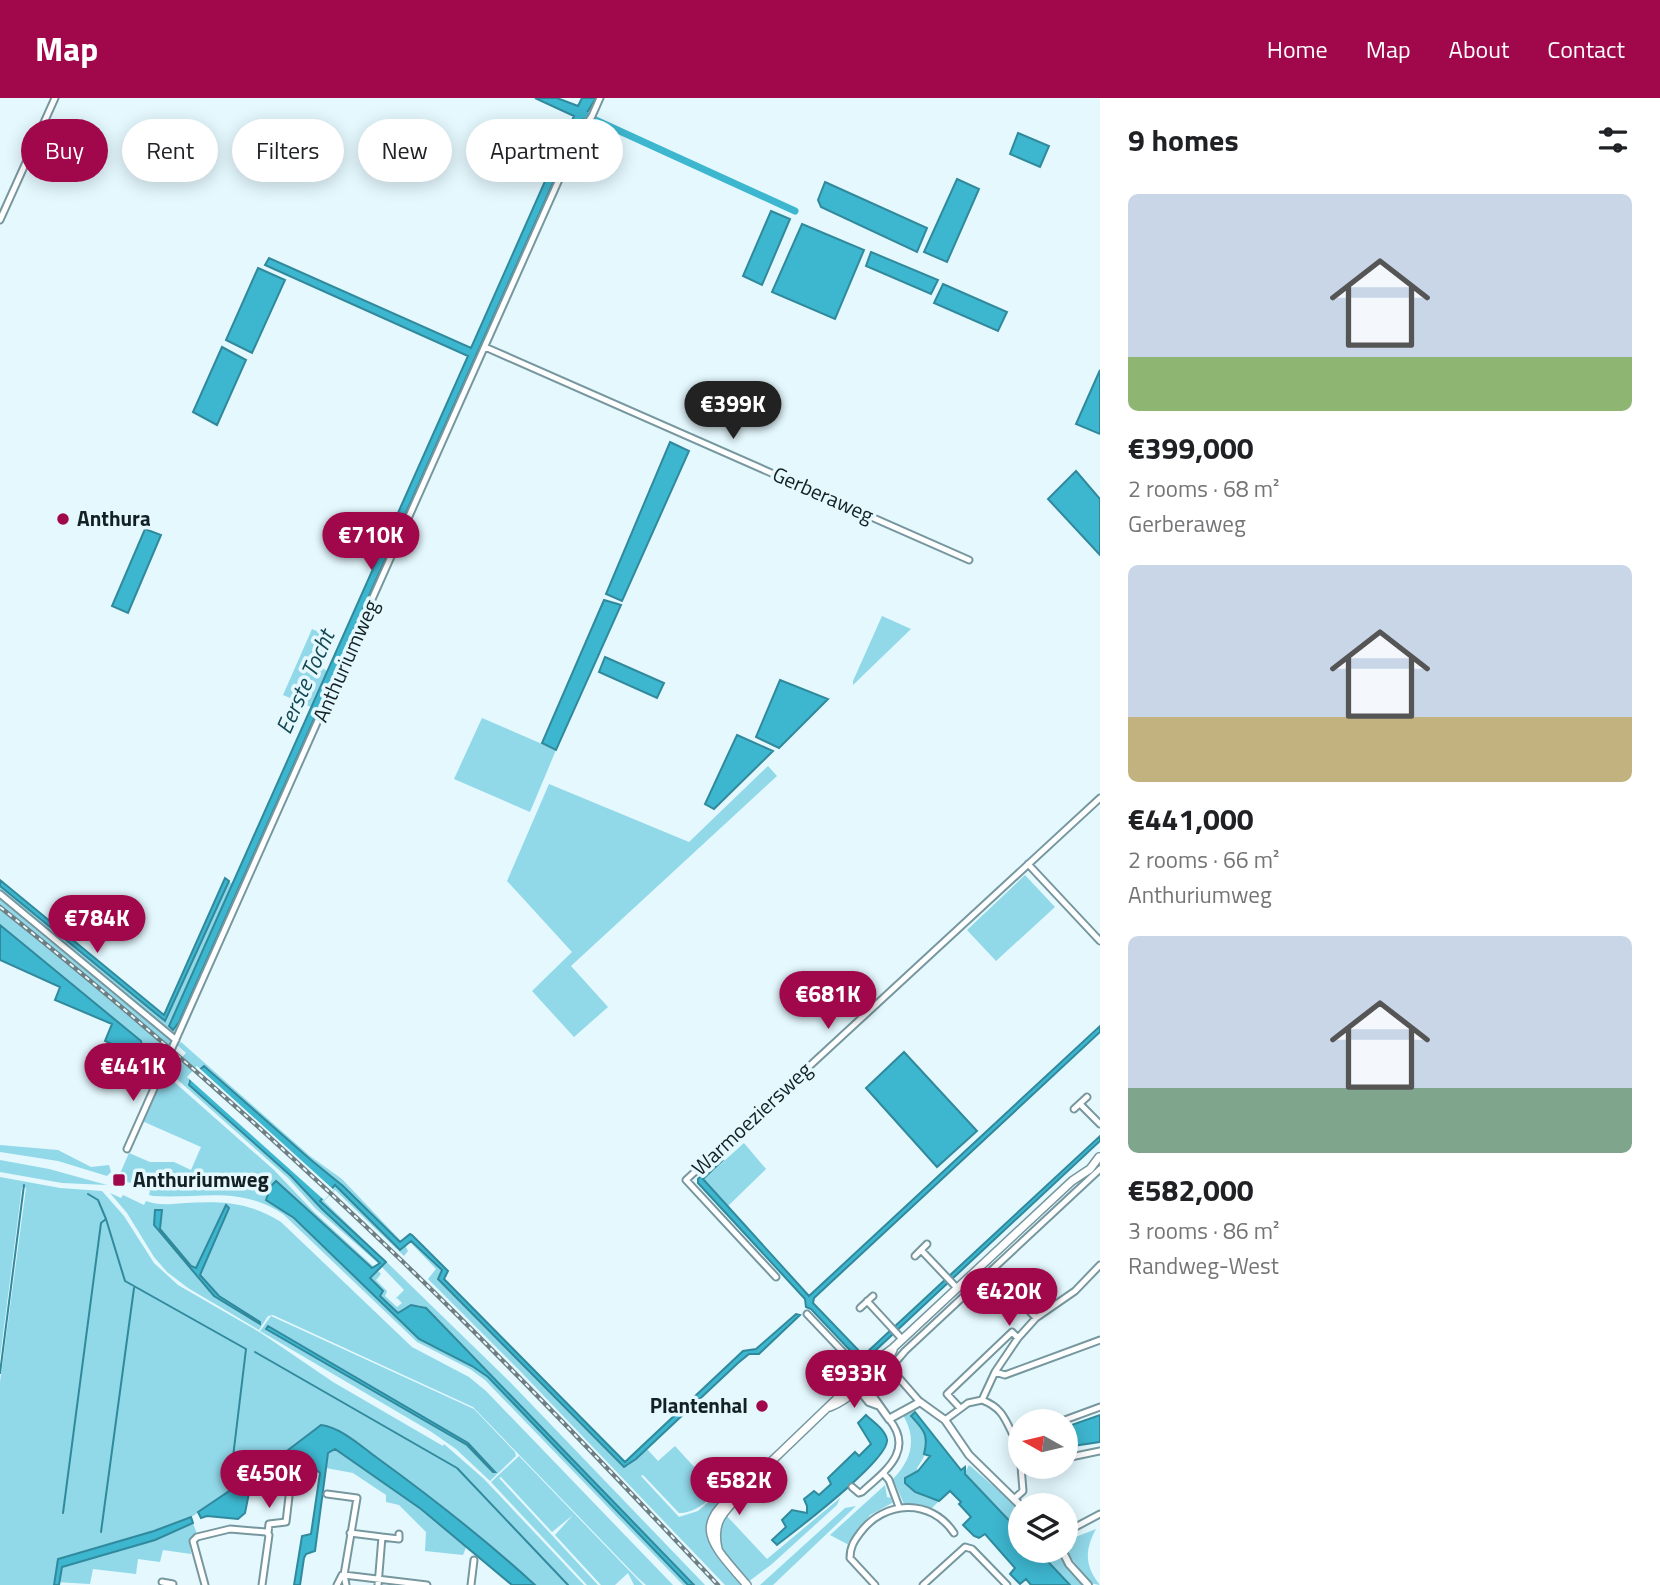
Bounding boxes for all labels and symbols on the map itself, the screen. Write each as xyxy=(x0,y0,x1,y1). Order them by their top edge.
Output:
pin: €399K xyxy=(684,382,782,441)
street label: Gerberaweg xyxy=(768,458,879,531)
place label: Anthura xyxy=(77,502,151,534)
marker: Anthura xyxy=(55,511,71,527)
pin: €710K xyxy=(322,512,420,572)
street label: Anthuriumweg xyxy=(304,594,386,727)
water label: Eerste Tocht xyxy=(266,622,344,739)
pin: €784K xyxy=(48,896,146,955)
pin: €681K xyxy=(779,972,877,1031)
pin: €441K xyxy=(84,1044,182,1103)
street label: Warmoeziersweg xyxy=(684,1054,819,1183)
place label: Anthuriumweg xyxy=(133,1163,269,1195)
marker: Anthuriumweg xyxy=(111,1172,127,1188)
pin: €420K xyxy=(960,1268,1058,1328)
pin: €933K xyxy=(805,1350,903,1410)
place label: Plantenhal xyxy=(650,1389,748,1421)
marker: Plantenhal xyxy=(754,1398,770,1414)
north arrow xyxy=(1008,1409,1078,1479)
pin: €450K xyxy=(220,1450,318,1510)
pin: €582K xyxy=(690,1458,788,1517)

